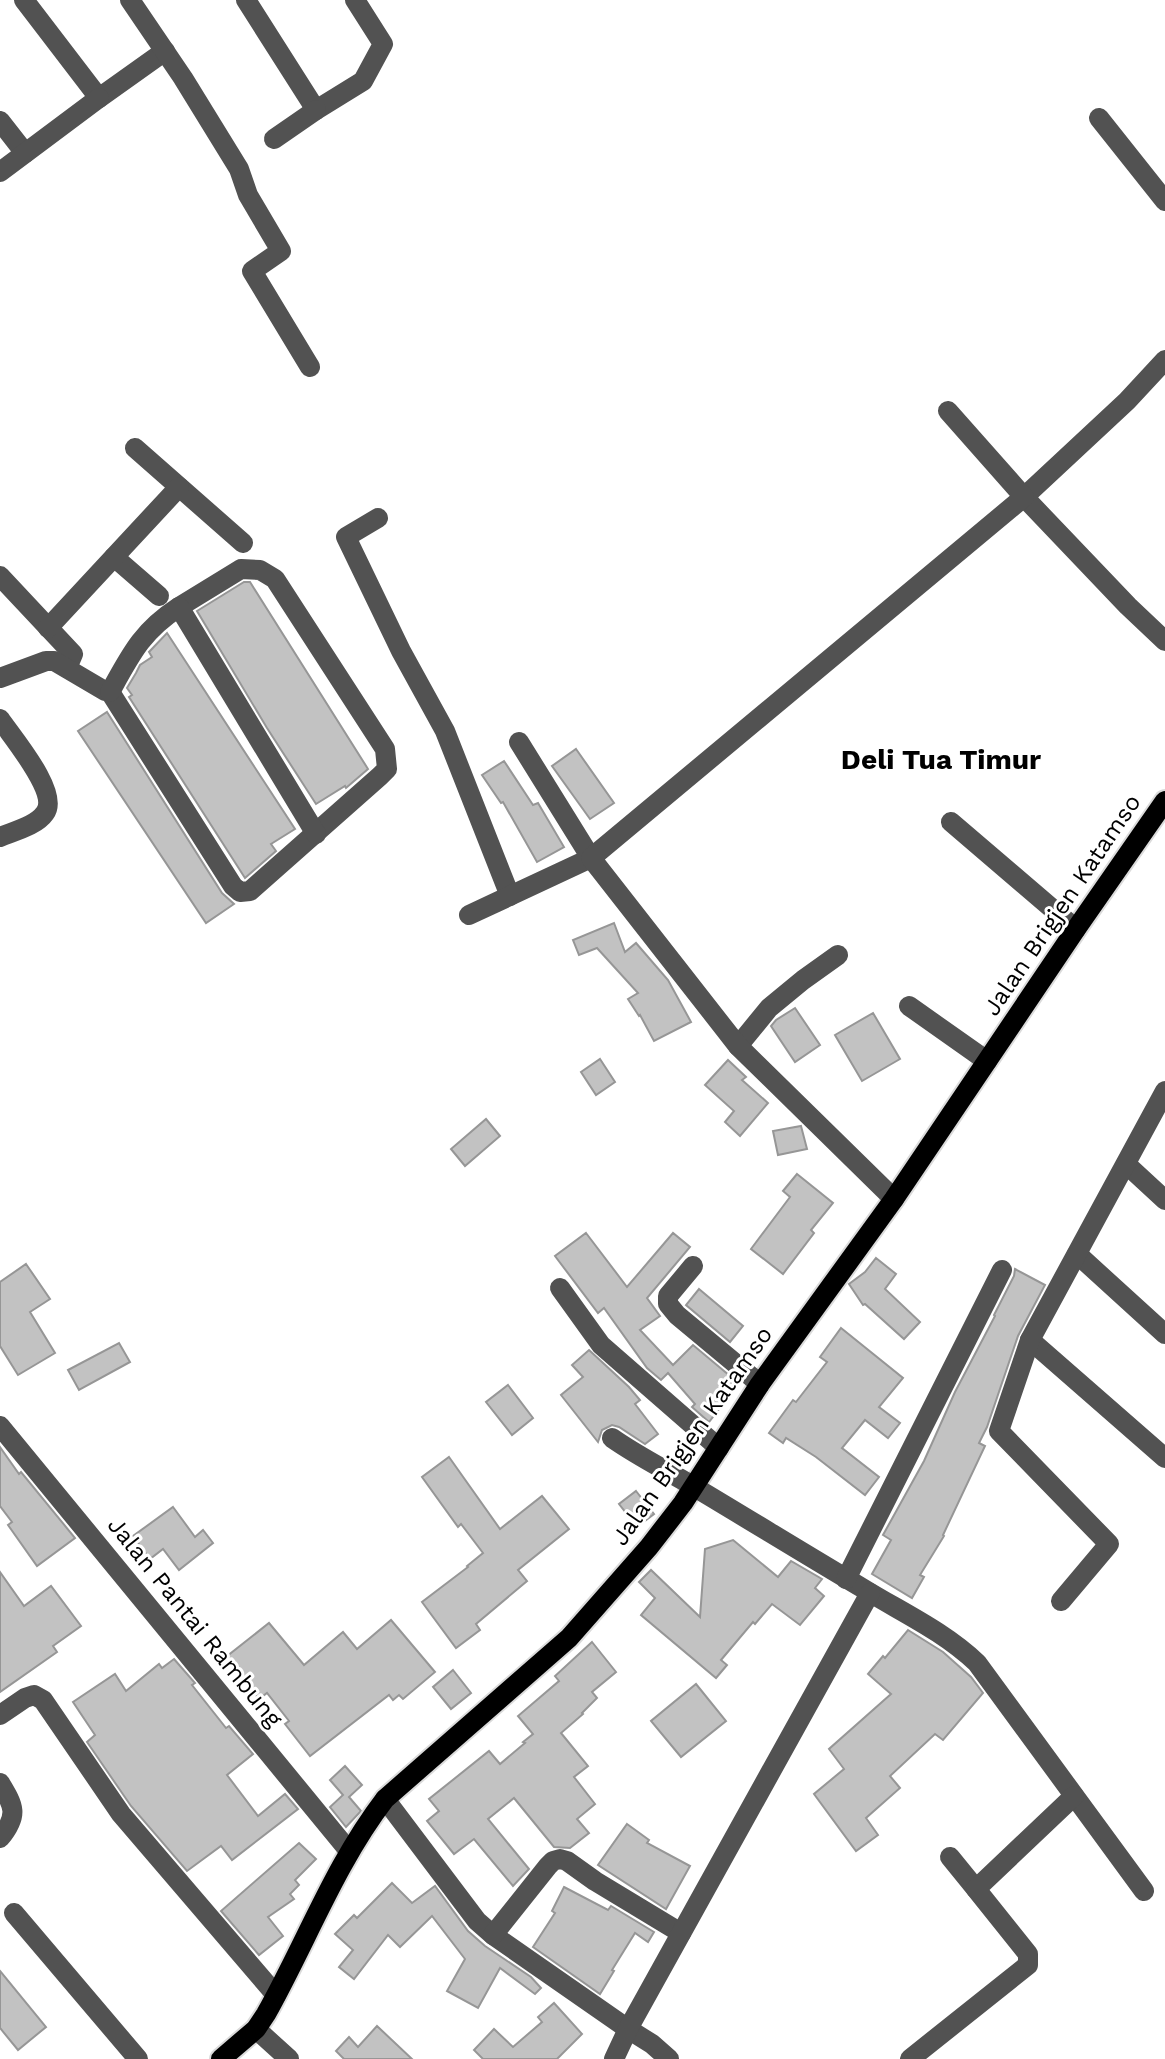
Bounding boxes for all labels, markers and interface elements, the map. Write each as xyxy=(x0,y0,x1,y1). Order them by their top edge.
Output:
district label: Deli Tua Timur xyxy=(841,743,1041,776)
street label: Jalan Brigjen Katamso xyxy=(978,789,1146,1021)
street label: Jalan Brigjen Katamso xyxy=(606,1321,778,1551)
street label: Jalan Pantai Rambung xyxy=(102,1511,288,1733)

